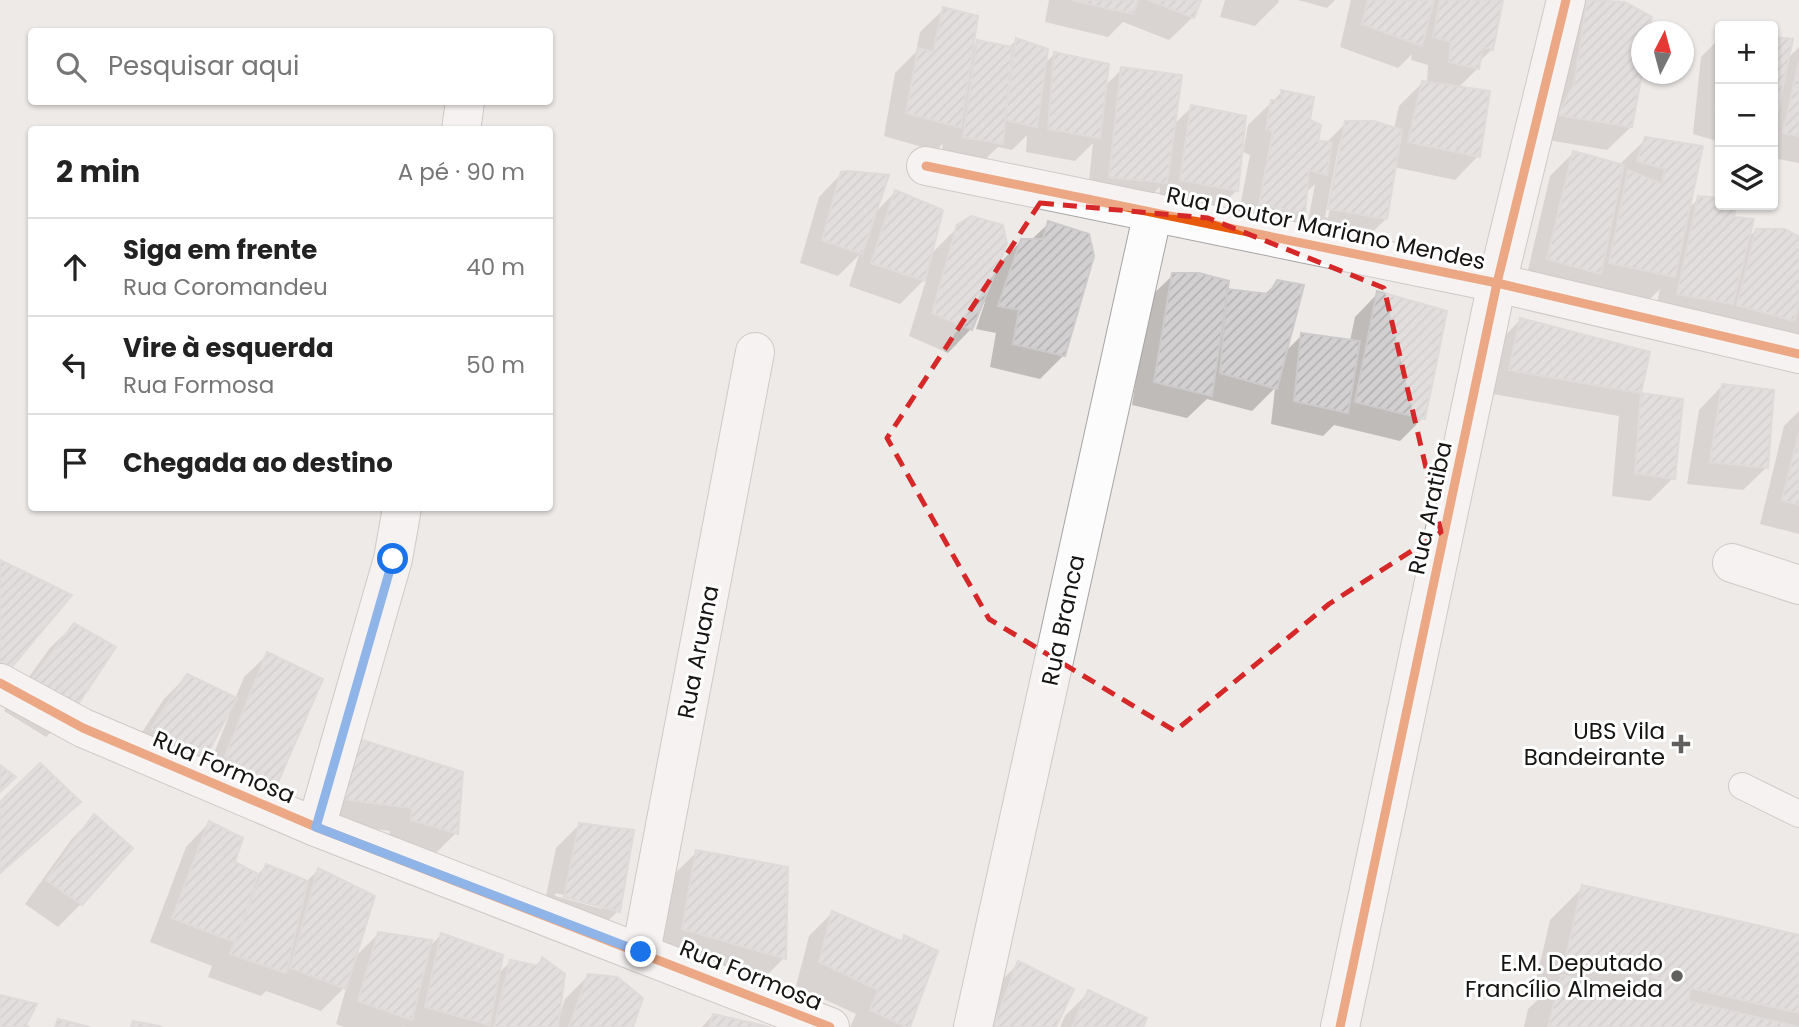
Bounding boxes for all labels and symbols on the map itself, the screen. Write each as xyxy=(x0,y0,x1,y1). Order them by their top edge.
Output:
north arrow xyxy=(1631,21,1694,84)
street label: Rua Doutor Mariano Mendes xyxy=(1164,179,1488,277)
street label: Rua Aratiba xyxy=(1400,439,1460,577)
route start xyxy=(377,543,408,574)
street label: Rua Branca xyxy=(1034,552,1092,688)
street label: Rua Aruana xyxy=(669,583,727,721)
place label: UBS Vila Bandeirante xyxy=(1524,715,1665,773)
street label: Rua Formosa xyxy=(148,723,300,811)
marker: UBS Vila Bandeirante xyxy=(1671,734,1691,754)
street label: Rua Formosa xyxy=(675,932,827,1018)
route end xyxy=(625,936,656,967)
place label: E.M. Deputado Francílio Almeida xyxy=(1465,947,1663,1005)
marker: E.M. Deputado Francílio Almeida xyxy=(1669,968,1685,984)

